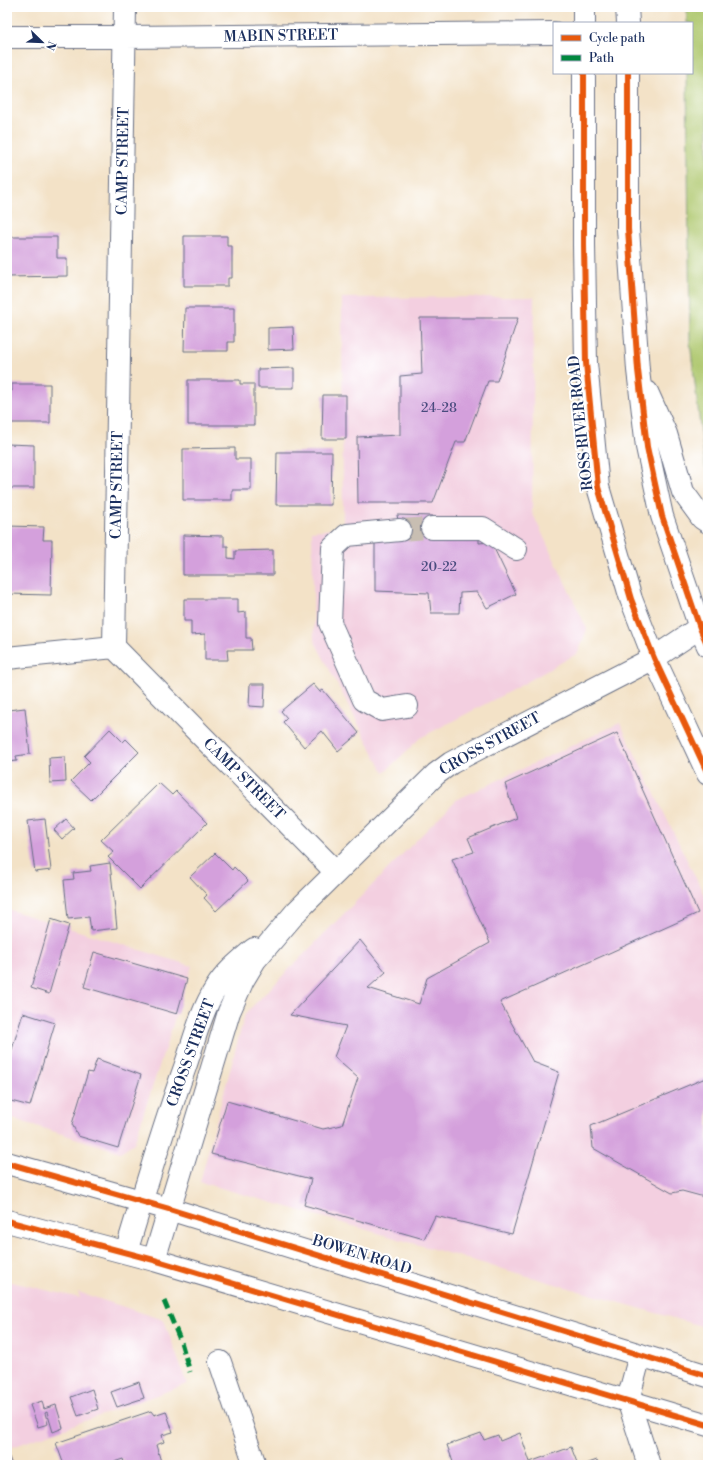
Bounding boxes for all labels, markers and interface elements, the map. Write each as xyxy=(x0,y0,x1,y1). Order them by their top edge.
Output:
north arrow xyxy=(22,22,62,62)
legend xyxy=(553,22,693,74)
street label: MABIN STREET xyxy=(224,25,339,46)
text: Cycle path xyxy=(589,31,645,46)
text: N xyxy=(42,39,58,53)
text: Path xyxy=(589,51,614,66)
street label: CAMP STREET xyxy=(113,106,133,215)
street label: ROSS RIVER ROAD xyxy=(564,354,598,492)
house number: 24-28 xyxy=(421,400,457,416)
street label: CAMP STREET xyxy=(107,430,127,539)
house number: 20-22 xyxy=(421,559,457,575)
street label: CROSS STREET xyxy=(436,708,544,780)
street label: CAMP STREET xyxy=(199,734,289,824)
street label: CROSS STREET xyxy=(163,996,219,1109)
street label: BOWEN ROAD xyxy=(309,1231,414,1279)

